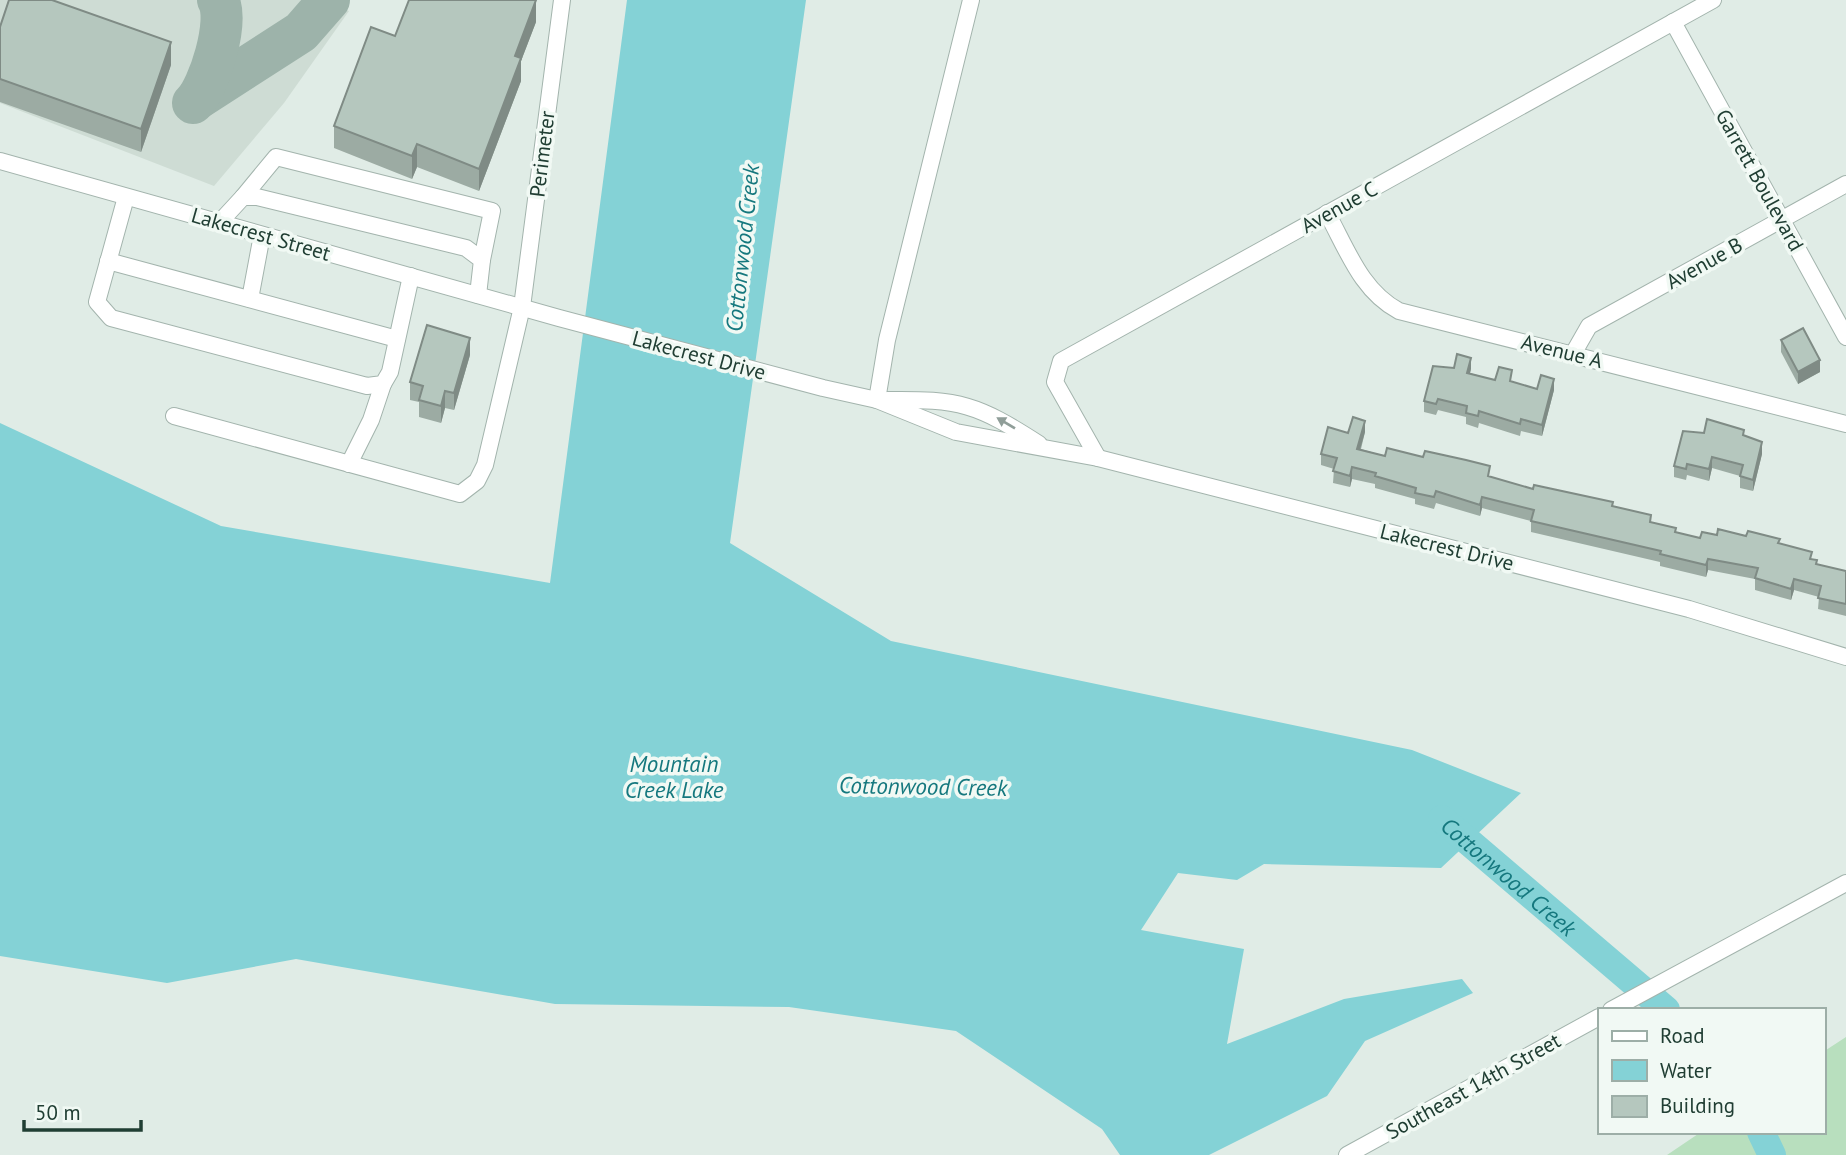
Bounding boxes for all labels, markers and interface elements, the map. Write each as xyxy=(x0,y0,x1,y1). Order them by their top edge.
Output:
street label: Garrett Boulevard xyxy=(1710,104,1810,256)
street label: Perimeter xyxy=(523,109,561,199)
water label: Cottonwood Creek xyxy=(719,161,765,333)
street label: Avenue C xyxy=(1296,175,1382,239)
street label: Lakecrest Street xyxy=(188,201,334,267)
street label: Avenue B xyxy=(1661,231,1747,295)
street label: Lakecrest Drive xyxy=(629,324,769,386)
street label: Avenue A xyxy=(1519,328,1606,374)
one-way arrow xyxy=(996,417,1015,429)
street label: Lakecrest Drive xyxy=(1377,517,1517,577)
water label: Mountain Creek Lake xyxy=(625,749,724,804)
water label: Cottonwood Creek xyxy=(839,770,1009,802)
water label: Cottonwood Creek xyxy=(1435,810,1584,943)
legend xyxy=(1598,1008,1825,1134)
text: Road xyxy=(1660,1022,1704,1049)
street label: Southeast 14th Street xyxy=(1381,1027,1565,1145)
text: Water xyxy=(1660,1057,1712,1084)
scale bar xyxy=(24,1088,142,1132)
text: Building xyxy=(1660,1092,1735,1119)
text: 50 m xyxy=(35,1099,81,1126)

